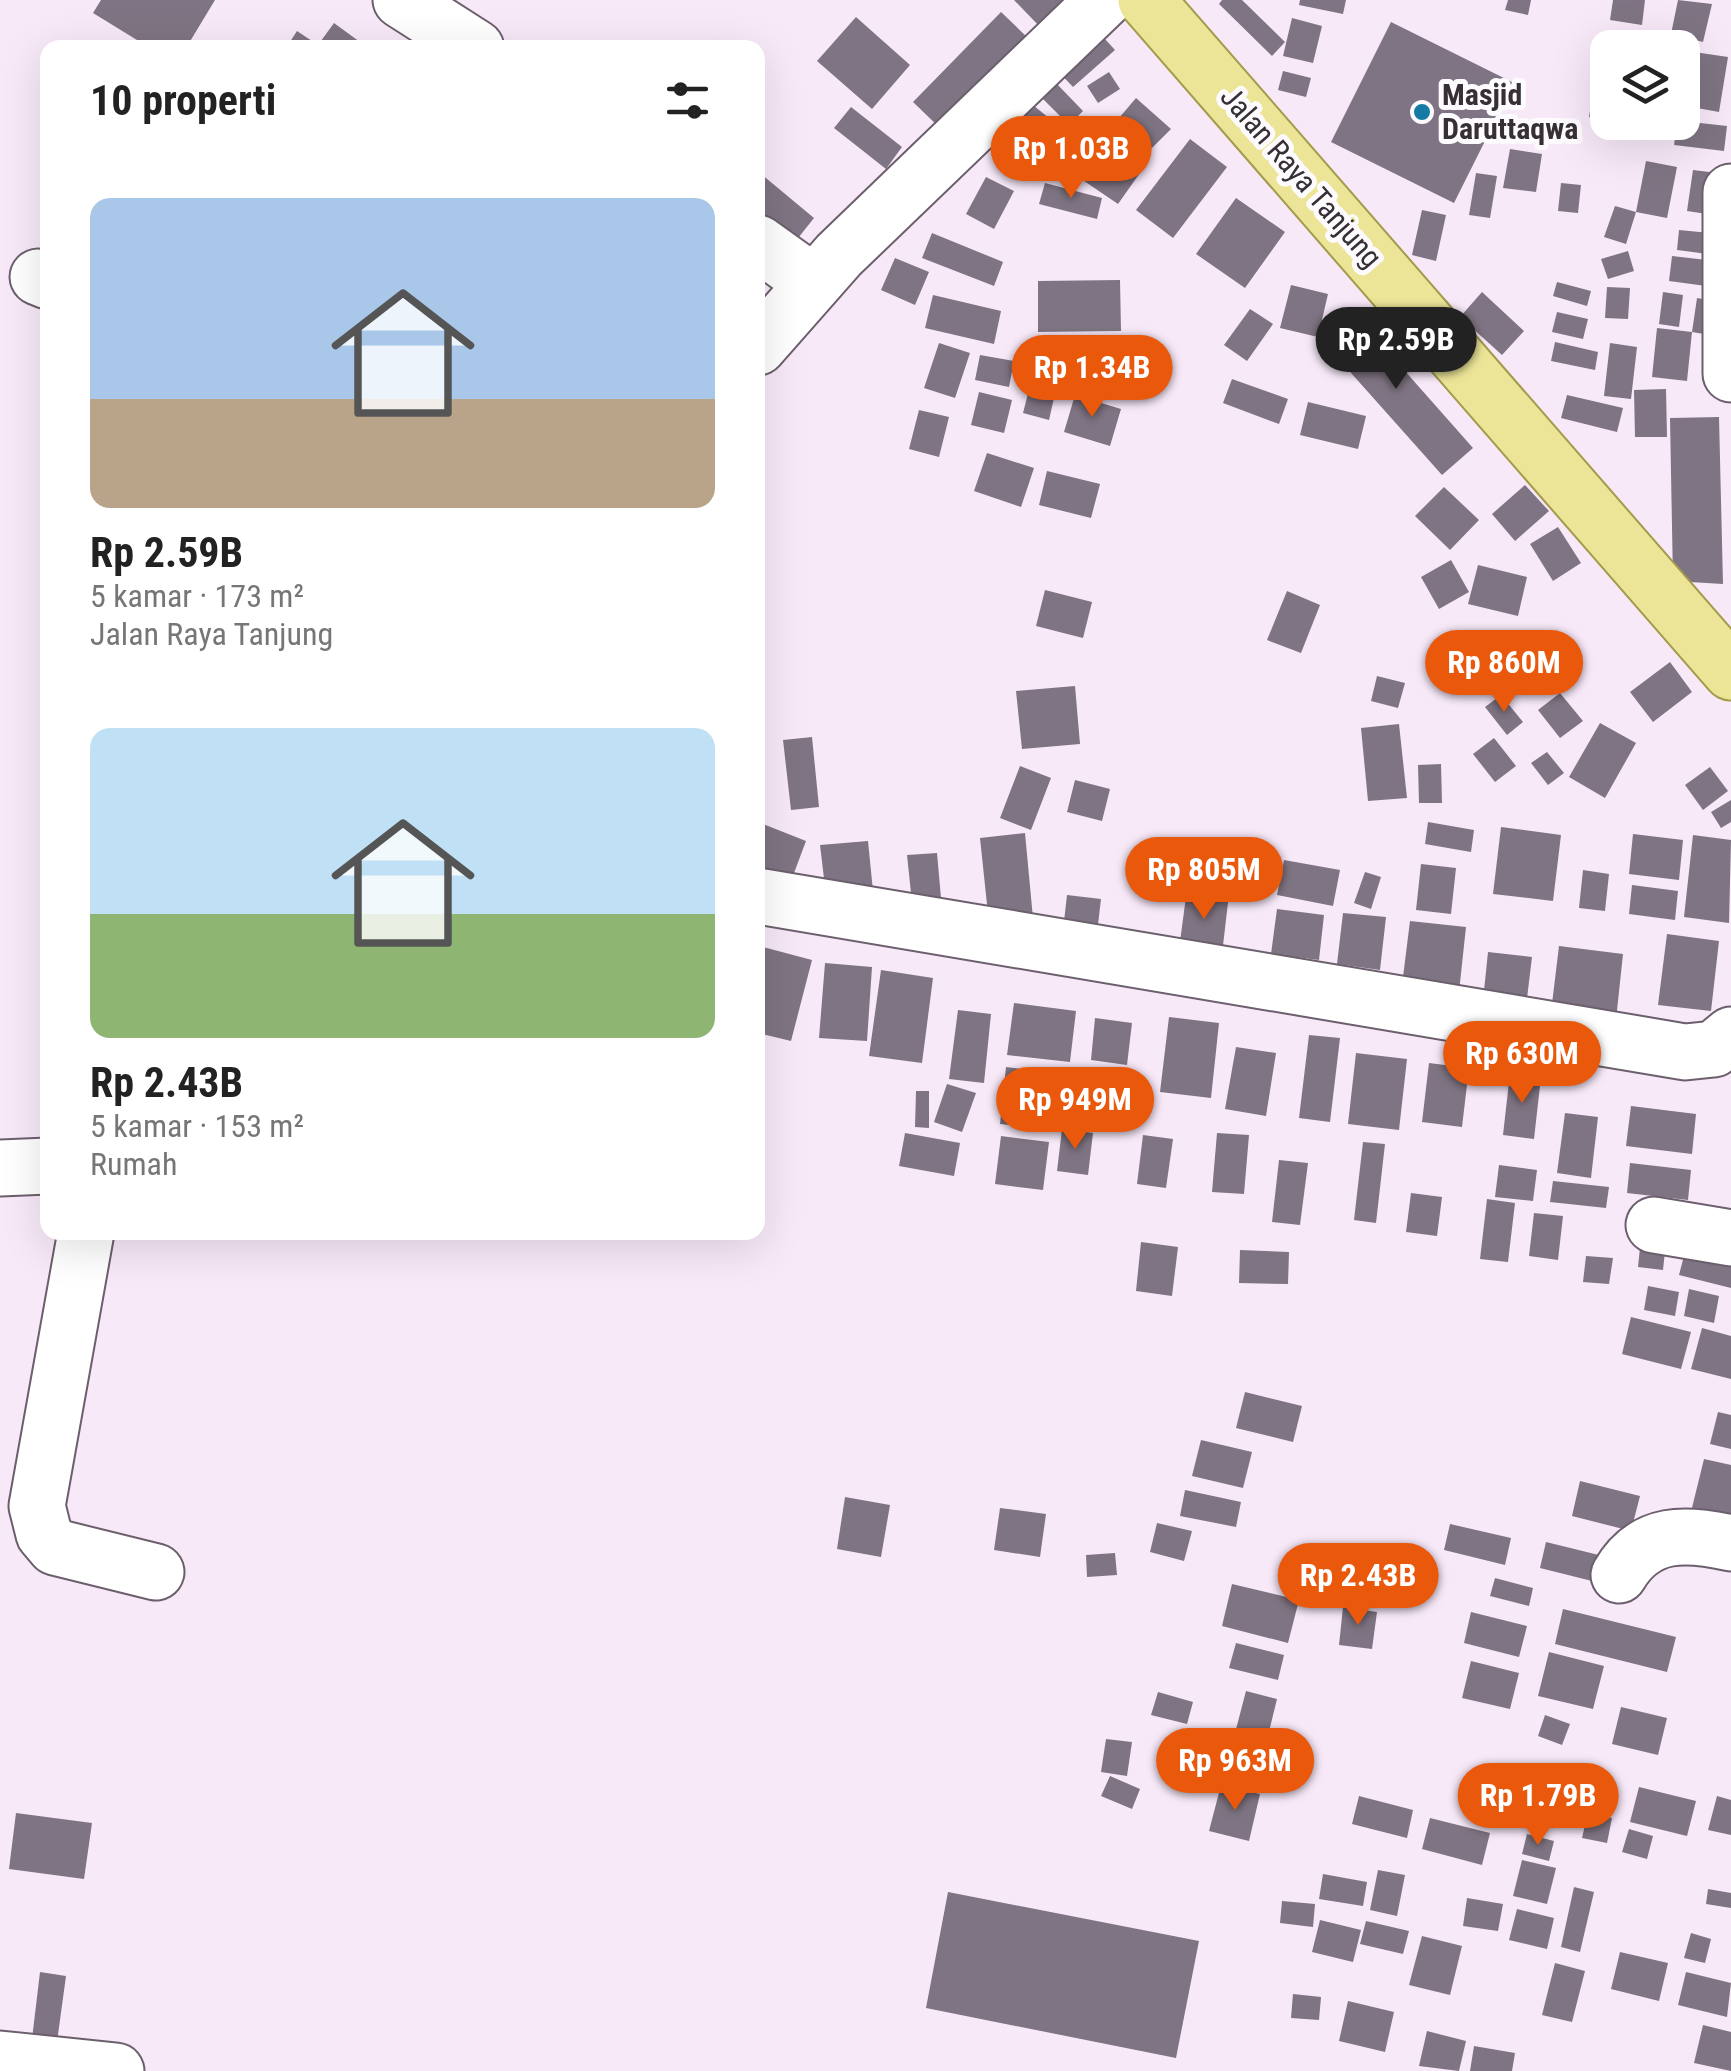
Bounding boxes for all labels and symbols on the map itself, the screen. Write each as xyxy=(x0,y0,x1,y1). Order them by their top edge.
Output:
place label: Masjid Daruttaqwa xyxy=(1442,77,1578,146)
street label: Jalan Raya Tanjung xyxy=(1213,79,1389,274)
marker: Masjid Daruttaqwa xyxy=(1411,101,1433,123)
pin: Rp 1.03B xyxy=(968,116,1174,201)
pin: Rp 2.59B xyxy=(1293,307,1499,392)
pin: Rp 1.34B xyxy=(989,335,1195,420)
pin: Rp 860M xyxy=(1412,630,1596,715)
pin: Rp 805M xyxy=(1112,837,1296,922)
pin: Rp 630M xyxy=(1430,1021,1614,1106)
pin: Rp 949M xyxy=(983,1067,1167,1152)
pin: Rp 2.43B xyxy=(1255,1543,1461,1628)
pin: Rp 963M xyxy=(1143,1728,1327,1813)
pin: Rp 1.79B xyxy=(1435,1763,1641,1848)

